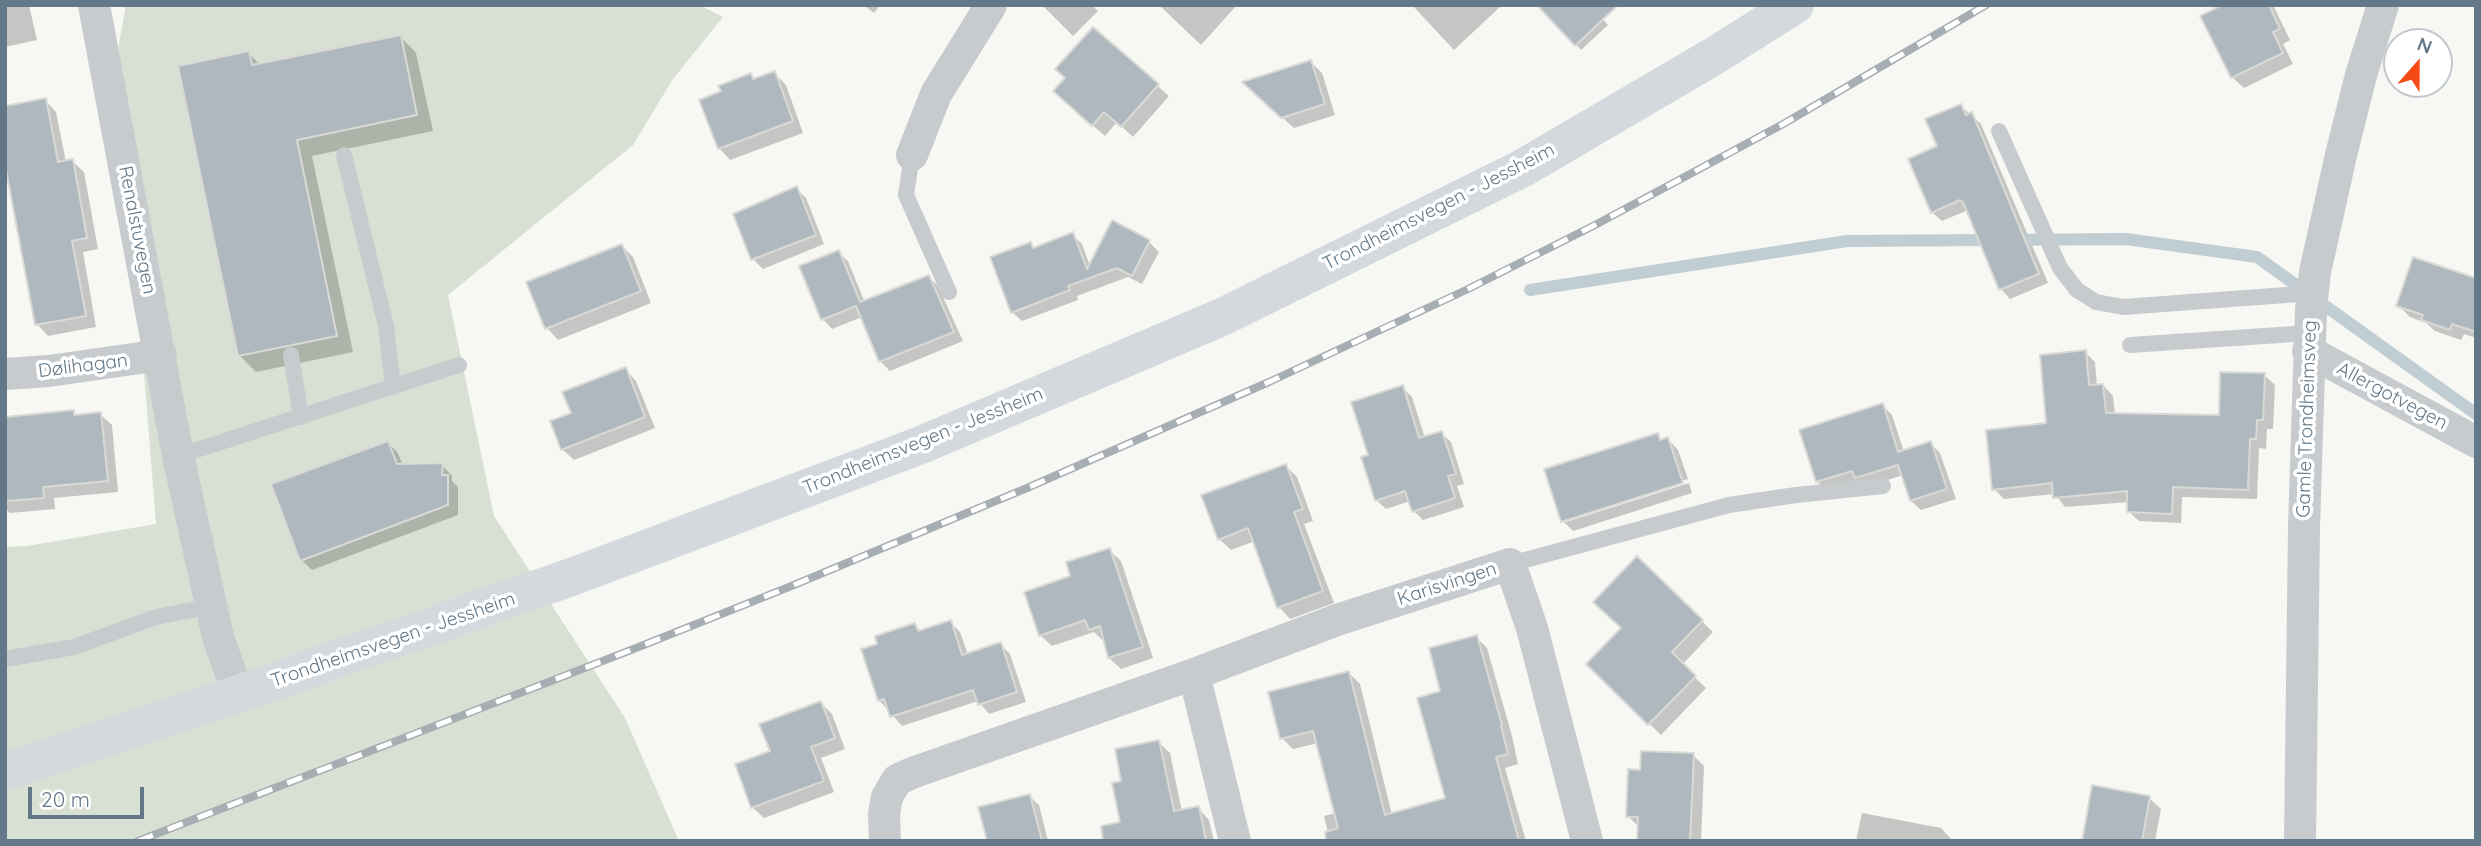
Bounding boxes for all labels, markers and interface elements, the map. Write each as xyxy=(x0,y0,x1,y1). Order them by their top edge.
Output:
north arrow xyxy=(2383,28,2453,98)
text: N xyxy=(2414,32,2436,59)
street label: Trondheimsvegen - Jessheim xyxy=(1319,139,1559,275)
street label: Renalstuvegen xyxy=(113,164,161,296)
street label: Gamle Trondheimsveg xyxy=(2292,320,2322,518)
street label: Dølihagan xyxy=(37,349,129,383)
street label: Allergotvegen xyxy=(2333,357,2451,435)
street label: Trondheimsvegen - Jessheim xyxy=(800,382,1046,500)
street label: Karisvingen xyxy=(1395,557,1499,611)
street label: Trondheimsvegen - Jessheim xyxy=(268,587,518,693)
scale bar xyxy=(32,772,147,816)
text: 20 m xyxy=(41,786,90,812)

